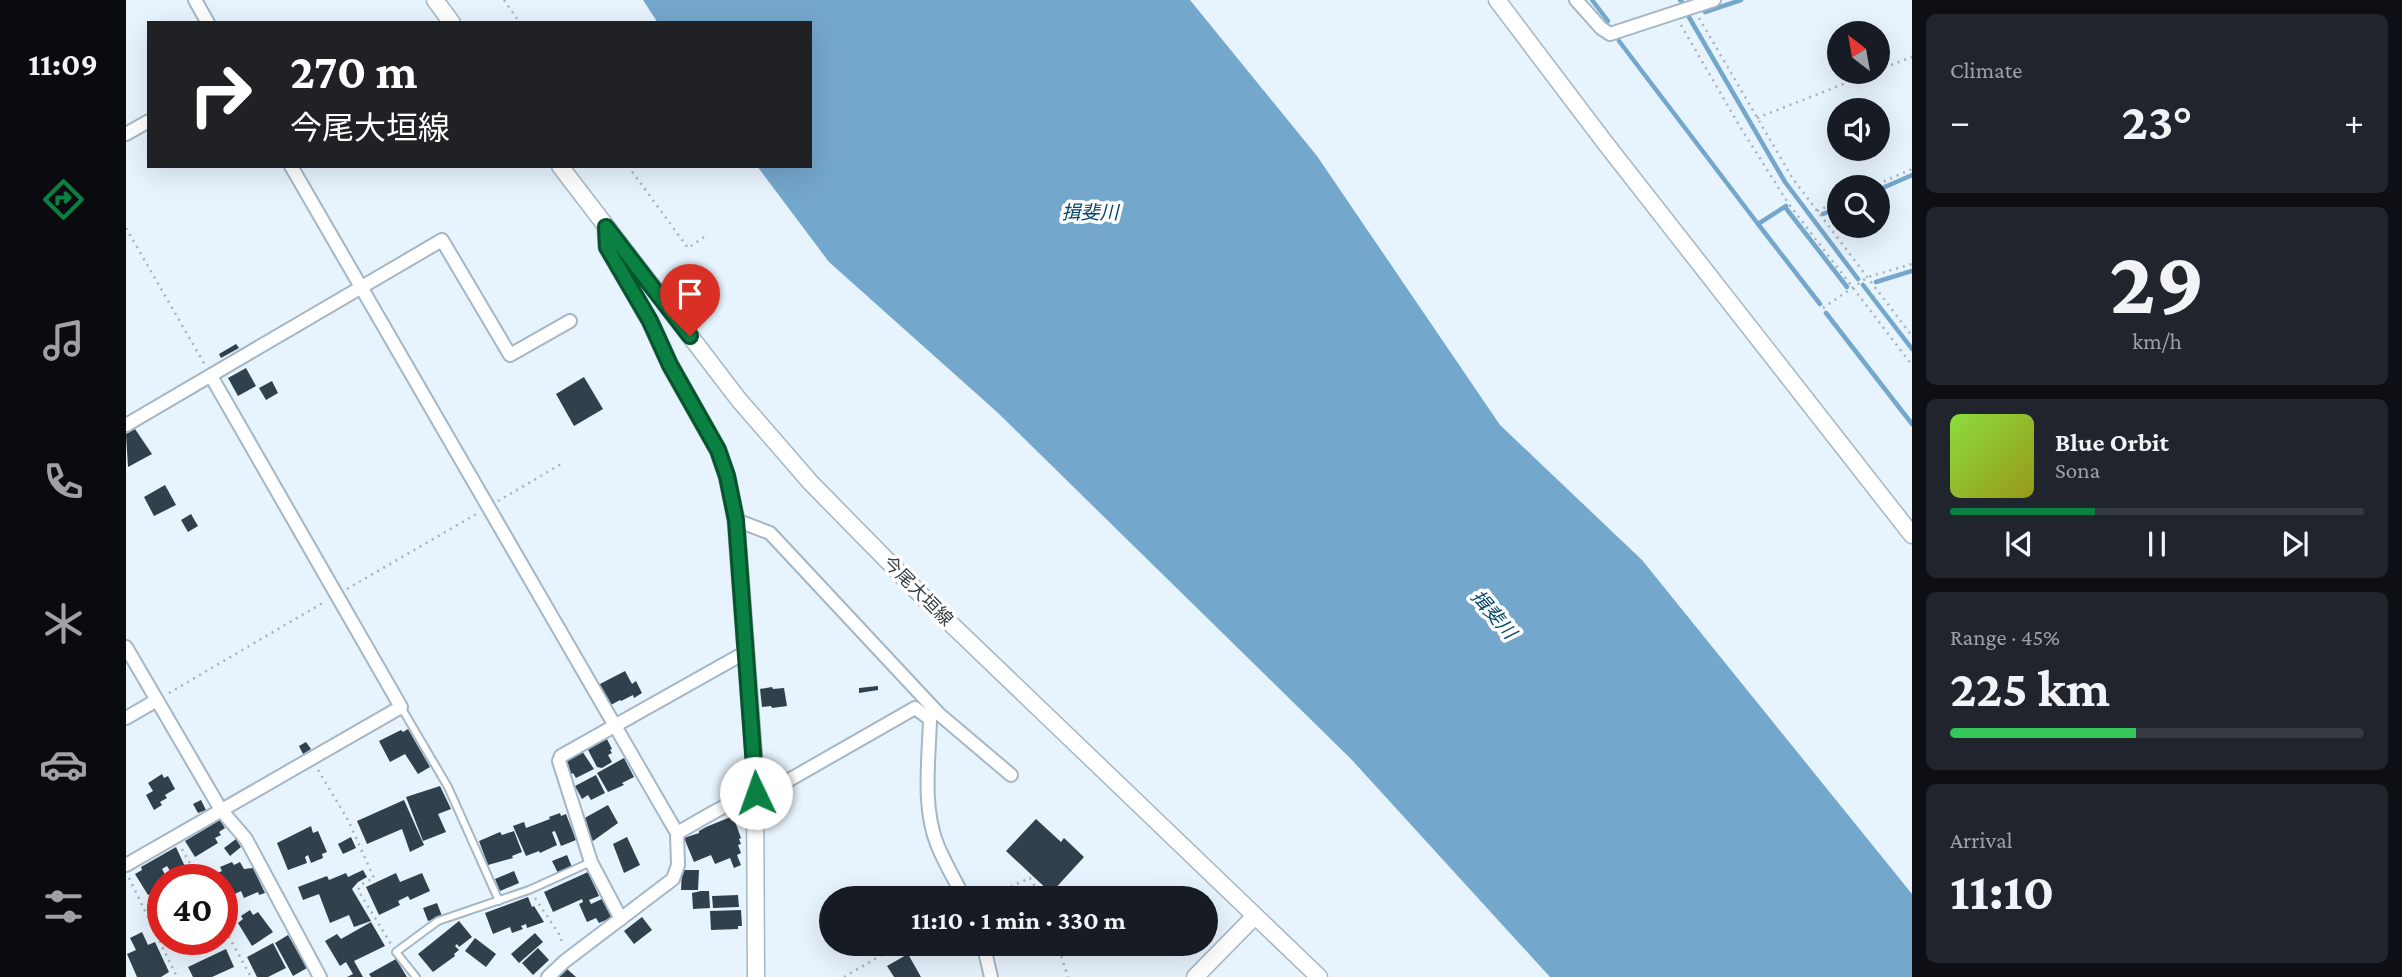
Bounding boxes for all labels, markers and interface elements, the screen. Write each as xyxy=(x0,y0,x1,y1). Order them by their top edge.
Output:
north arrow xyxy=(1827,21,1890,84)
map controls xyxy=(1827,21,1890,238)
text: 270 m xyxy=(290,44,418,99)
text: 11:09 xyxy=(28,46,98,82)
icon: right xyxy=(175,49,266,140)
text: Climate xyxy=(1950,57,2022,83)
text: 23° xyxy=(2121,92,2193,150)
button: sound xyxy=(1827,98,1890,161)
text: − xyxy=(1950,100,1970,142)
text: + xyxy=(2344,100,2364,142)
text: 今尾大垣線 xyxy=(290,110,450,146)
icon: directions xyxy=(39,175,88,224)
button: search xyxy=(1827,175,1890,238)
water label: 揖斐川 xyxy=(1061,202,1120,223)
text: 29 xyxy=(2109,231,2205,333)
pin xyxy=(660,264,720,336)
icon: arrive xyxy=(671,275,709,313)
icon: music xyxy=(39,316,88,365)
text: km/h xyxy=(2132,328,2182,354)
text: Blue Orbit xyxy=(2055,428,2169,457)
icon: phone xyxy=(39,457,88,506)
text: Sona xyxy=(2055,457,2100,483)
icon: previous xyxy=(2000,525,2038,563)
icon: pause xyxy=(2138,525,2176,563)
icon: next xyxy=(2276,525,2314,563)
street label: 今尾大垣線 xyxy=(879,552,957,630)
water label: 揖斐川 xyxy=(1467,586,1522,644)
icon: climate xyxy=(39,599,88,648)
text: Range · 45% xyxy=(1950,624,2060,650)
text: 225 km xyxy=(1950,659,2110,717)
icon: car xyxy=(39,740,88,789)
position arrow xyxy=(719,756,793,830)
text: Arrival xyxy=(1950,827,2013,853)
text: 11:10 xyxy=(1950,862,2054,920)
speed limit sign: 40 xyxy=(147,864,238,955)
icon: filters xyxy=(39,882,88,931)
text: 11:10 · 1 min · 330 m xyxy=(911,906,1126,935)

